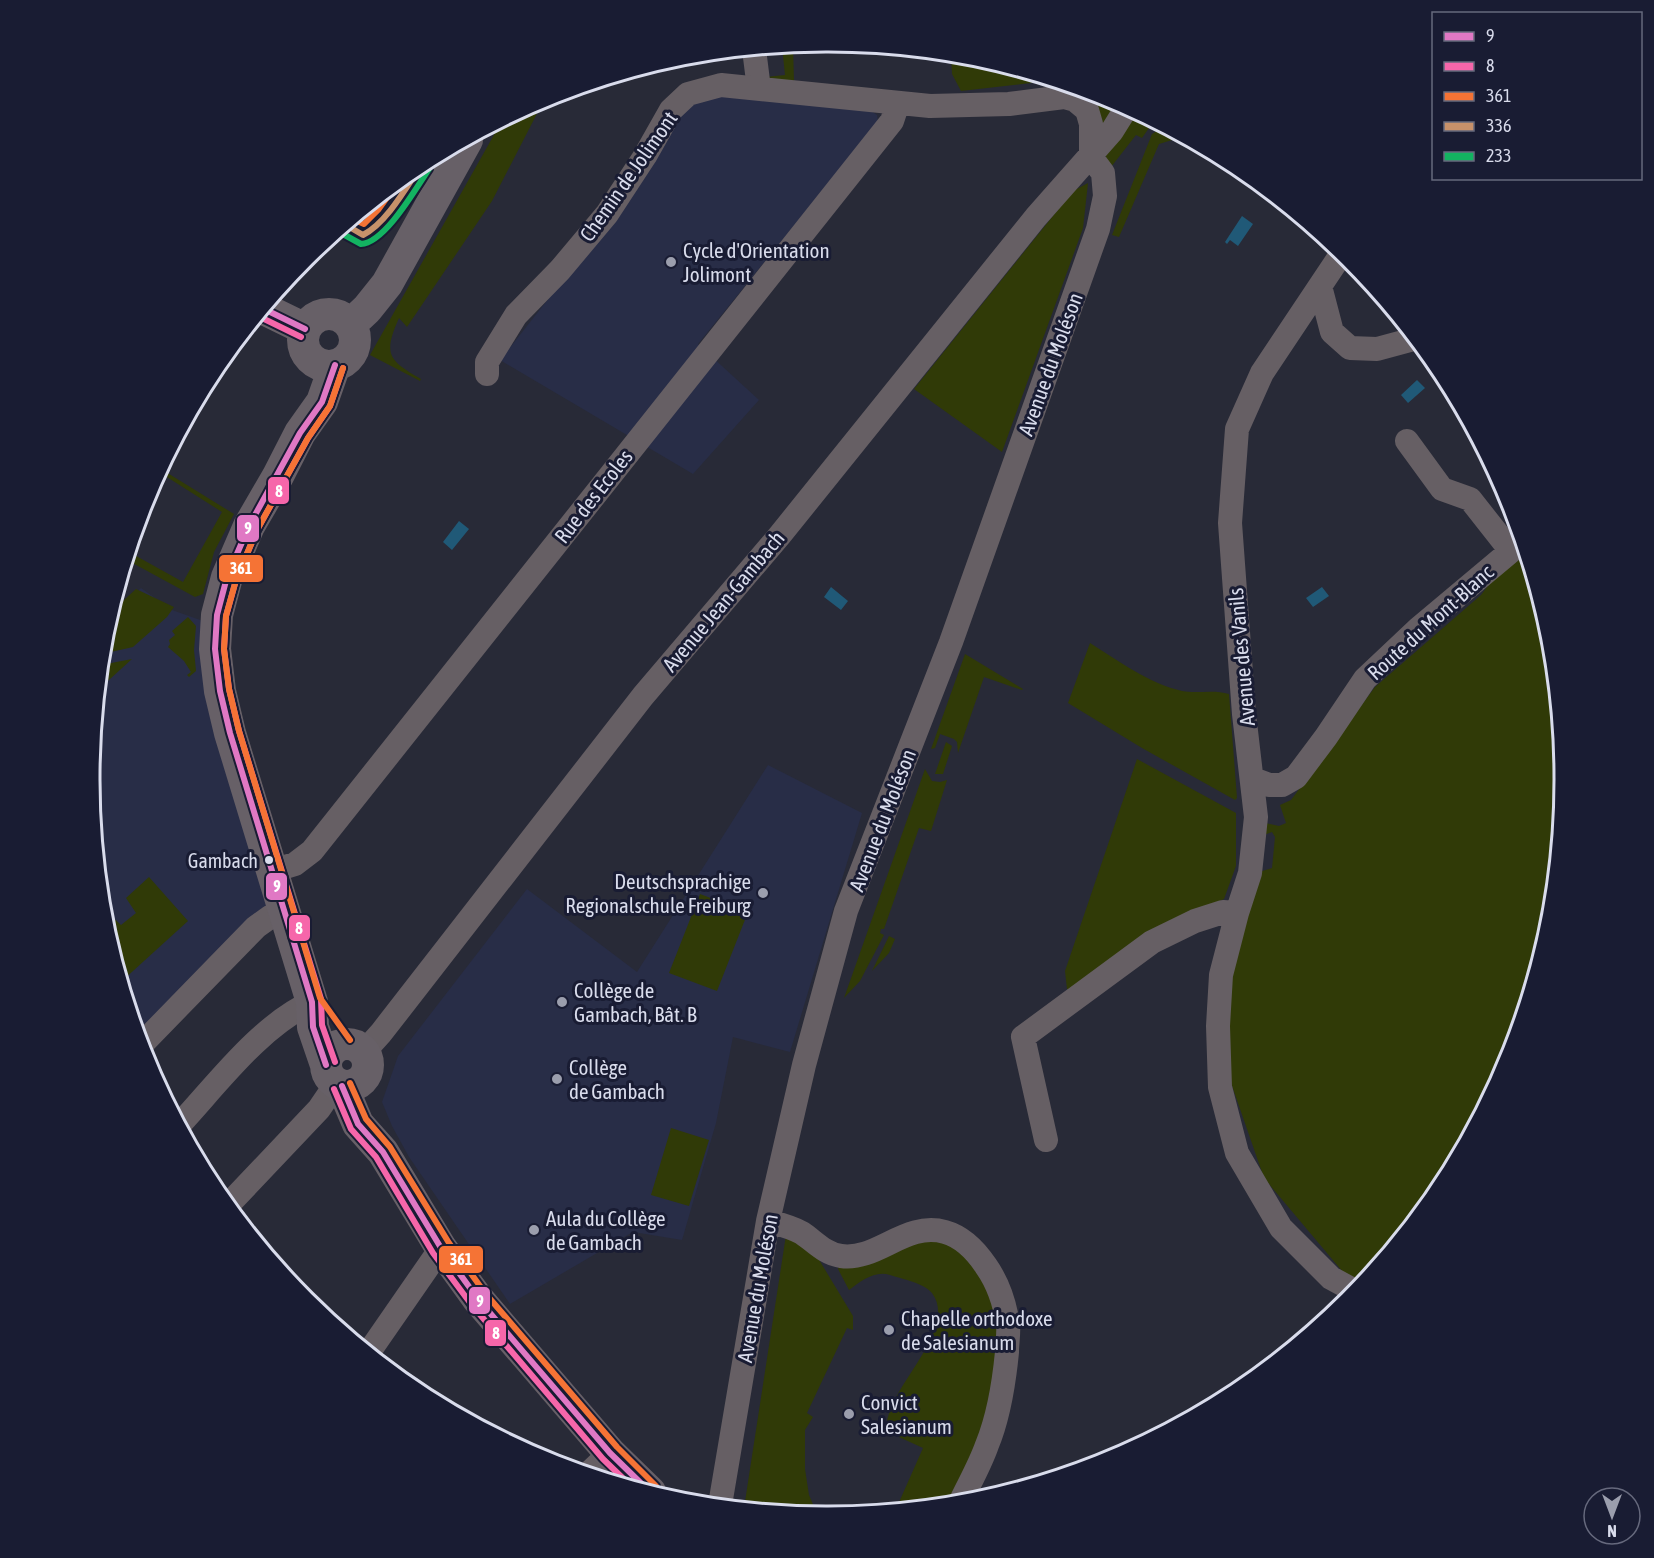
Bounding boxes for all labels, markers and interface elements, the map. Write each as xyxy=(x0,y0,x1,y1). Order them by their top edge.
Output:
legend xyxy=(1432,12,1642,180)
text: 9 xyxy=(1486,25,1494,46)
text: 8 xyxy=(1486,55,1494,76)
text: 361 xyxy=(1486,85,1511,106)
street label: Chemin de Jolimont xyxy=(574,107,682,245)
text: 336 xyxy=(1486,115,1511,136)
text: 233 xyxy=(1486,145,1511,166)
place label: Cycle d'Orientation Jolimont xyxy=(683,238,830,286)
marker: Cycle d'Orientation Jolimont xyxy=(664,255,678,269)
street label: Avenue du Moléson xyxy=(1013,289,1087,439)
street label: Rue des Ecoles xyxy=(549,445,637,547)
line badge: 8 xyxy=(267,476,290,505)
text: 8 xyxy=(275,482,283,500)
line badge: 9 xyxy=(236,514,260,543)
text: 9 xyxy=(244,519,252,537)
street label: Avenue Jean-Gambach xyxy=(657,526,789,676)
line badge: 361 xyxy=(218,554,264,583)
text: 361 xyxy=(230,559,253,577)
street label: Route du Mont-Blanc xyxy=(1362,559,1498,685)
street label: Avenue des Vanils xyxy=(1223,587,1259,727)
street label: Avenue du Moléson xyxy=(844,746,920,894)
place label: Gambach xyxy=(188,849,258,872)
marker: Gambach xyxy=(263,854,275,866)
place label: Deutschsprachige Regionalschule Freiburg xyxy=(565,869,751,917)
line badge: 9 xyxy=(265,872,288,901)
text: 9 xyxy=(273,877,281,895)
marker: Deutschsprachige Regionalschule Freiburg xyxy=(756,886,770,900)
line badge: 8 xyxy=(288,914,311,942)
text: 8 xyxy=(295,919,303,937)
place label: Collège de Gambach, Bât. B xyxy=(574,978,697,1026)
marker: Collège de Gambach, Bât. B xyxy=(555,995,569,1009)
place label: Collège de Gambach xyxy=(569,1055,665,1103)
marker: Collège de Gambach xyxy=(550,1072,564,1086)
place label: Aula du Collège de Gambach xyxy=(546,1206,666,1254)
street label: Avenue du Moléson xyxy=(732,1212,782,1364)
marker: Aula du Collège de Gambach xyxy=(527,1223,541,1237)
line badge: 361 xyxy=(438,1245,484,1274)
text: 361 xyxy=(450,1250,473,1268)
line badge: 9 xyxy=(468,1286,491,1315)
text: 9 xyxy=(476,1292,484,1310)
place label: Chapelle orthodoxe de Salesianum xyxy=(901,1306,1053,1354)
line badge: 8 xyxy=(484,1319,507,1347)
marker: Chapelle orthodoxe de Salesianum xyxy=(882,1323,896,1337)
text: 8 xyxy=(492,1324,500,1342)
place label: Convict Salesianum xyxy=(861,1390,952,1438)
marker: Convict Salesianum xyxy=(842,1407,856,1421)
north arrow xyxy=(1582,1486,1642,1546)
text: N xyxy=(1607,1522,1617,1540)

